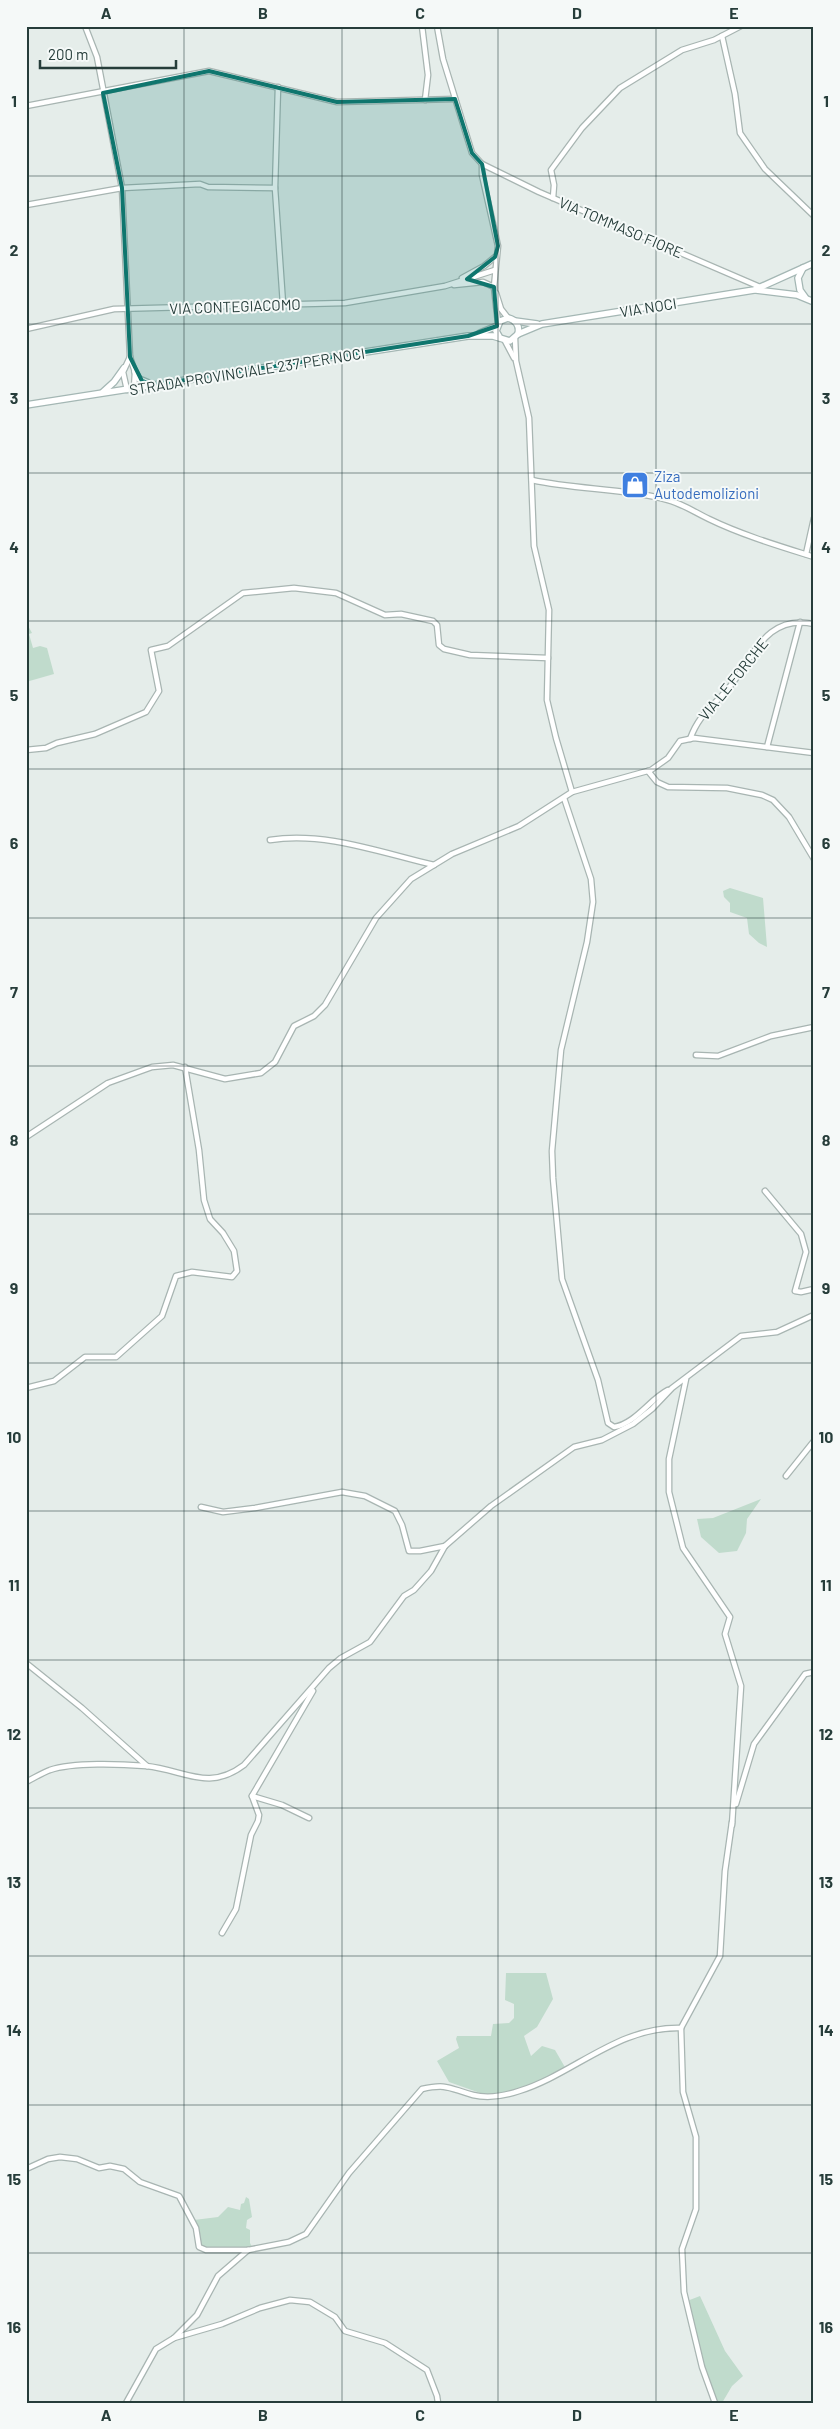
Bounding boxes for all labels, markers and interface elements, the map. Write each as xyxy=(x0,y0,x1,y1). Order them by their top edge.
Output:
text: A xyxy=(101,3,112,22)
text: B xyxy=(258,3,268,22)
text: C xyxy=(415,3,425,22)
text: D xyxy=(572,3,582,22)
text: E xyxy=(729,3,739,22)
scale bar xyxy=(40,38,176,70)
text: 200 m xyxy=(48,45,88,63)
text: 1 xyxy=(11,91,17,110)
text: 1 xyxy=(823,91,829,110)
street label: VIA TOMMASO FIORE xyxy=(556,193,686,261)
text: 2 xyxy=(10,240,19,259)
text: 2 xyxy=(822,240,831,259)
street label: VIA NOCI xyxy=(618,294,678,320)
street label: VIA CONTEGIACOMO xyxy=(169,295,301,317)
street label: STRADA PROVINCIALE 237 PER NOCI xyxy=(128,343,366,399)
text: 3 xyxy=(10,388,18,407)
text: 3 xyxy=(822,388,830,407)
place label: Ziza Autodemolizioni xyxy=(654,467,759,502)
shop icon: Ziza Autodemolizioni xyxy=(620,470,650,500)
text: 4 xyxy=(9,537,19,556)
text: 4 xyxy=(821,537,831,556)
street label: VIA LE FORCHE xyxy=(694,634,772,724)
text: 5 xyxy=(10,685,19,704)
text: 5 xyxy=(822,685,831,704)
text: 6 xyxy=(10,833,19,852)
text: 6 xyxy=(822,833,831,852)
text: 7 xyxy=(10,982,18,1001)
text: 7 xyxy=(822,982,830,1001)
text: 8 xyxy=(10,1130,19,1149)
text: 8 xyxy=(822,1130,831,1149)
text: 9 xyxy=(10,1278,18,1297)
text: 9 xyxy=(822,1278,830,1297)
text: 10 xyxy=(7,1427,21,1446)
text: 10 xyxy=(819,1427,833,1446)
text: 11 xyxy=(8,1575,20,1594)
text: 11 xyxy=(820,1575,832,1594)
text: 12 xyxy=(7,1724,21,1743)
text: 12 xyxy=(819,1724,833,1743)
text: 13 xyxy=(7,1872,21,1891)
text: 13 xyxy=(819,1872,833,1891)
text: 14 xyxy=(6,2020,22,2039)
text: 14 xyxy=(818,2020,834,2039)
text: 15 xyxy=(7,2169,22,2188)
text: 15 xyxy=(819,2169,834,2188)
text: 16 xyxy=(7,2317,22,2336)
text: 16 xyxy=(819,2317,834,2336)
text: A xyxy=(101,2405,112,2424)
text: B xyxy=(258,2405,268,2424)
text: C xyxy=(415,2405,425,2424)
text: D xyxy=(572,2405,582,2424)
text: E xyxy=(729,2405,739,2424)

